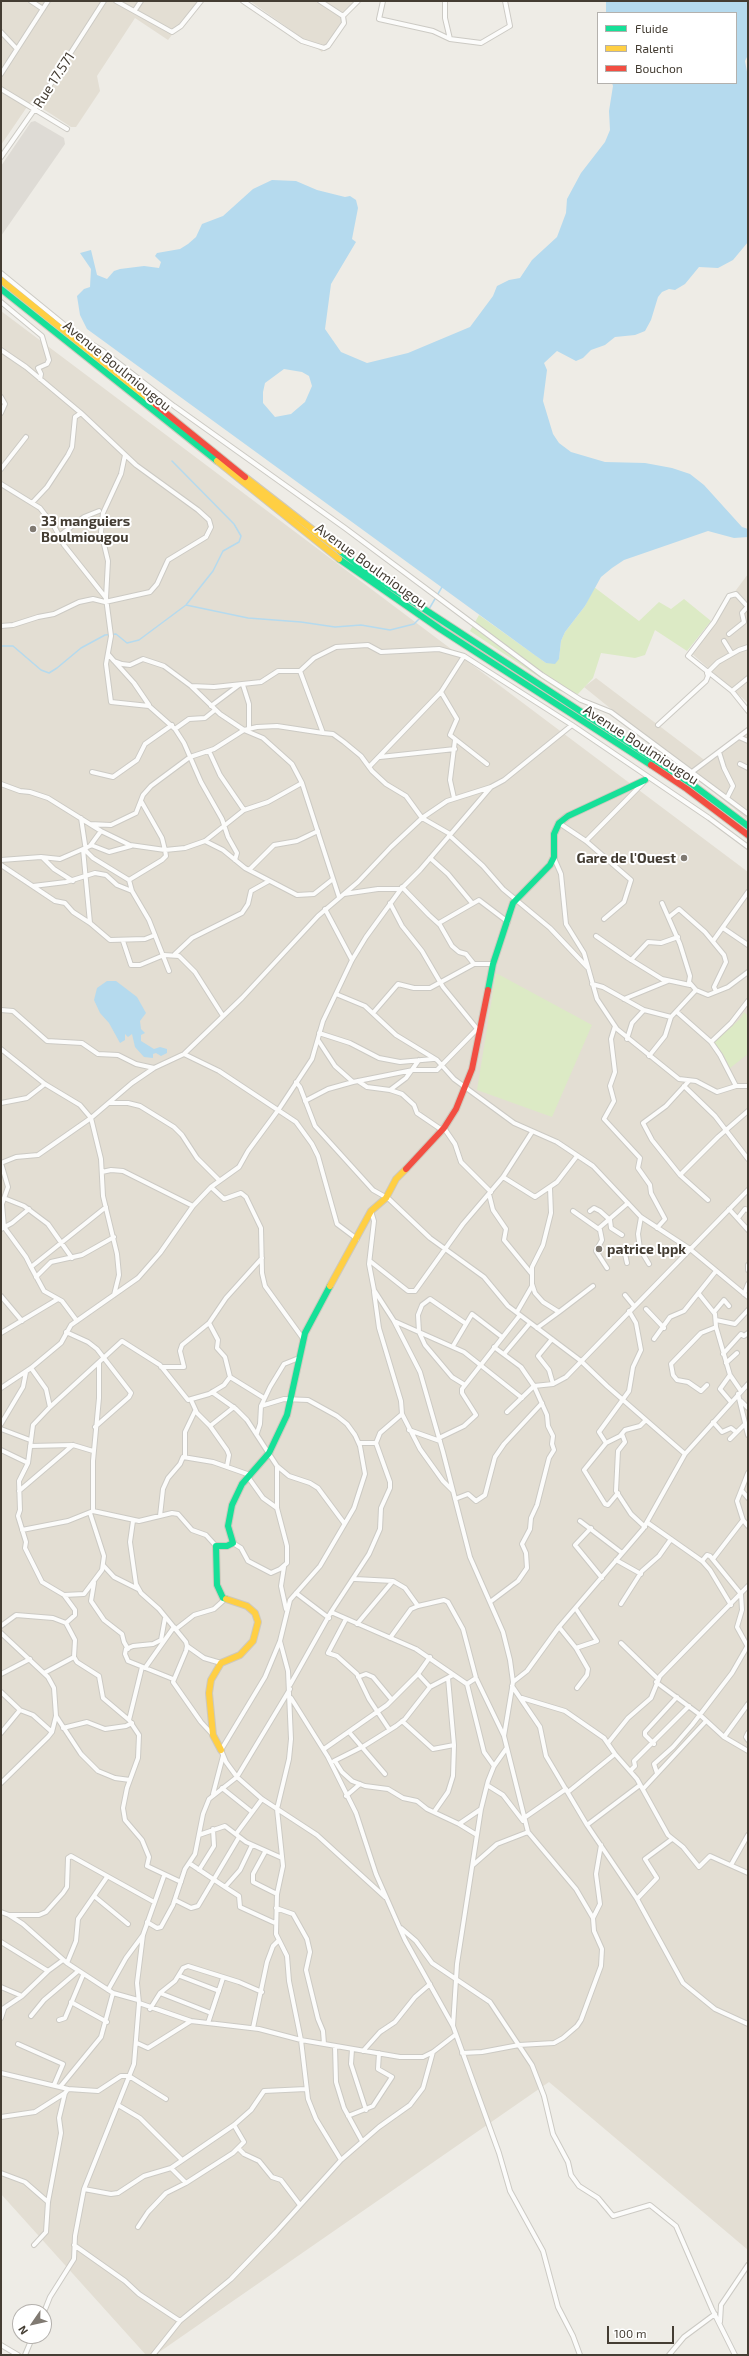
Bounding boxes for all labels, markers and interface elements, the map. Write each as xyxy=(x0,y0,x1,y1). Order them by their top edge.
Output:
legend xyxy=(597,12,737,84)
text: Fluide xyxy=(635,21,668,35)
text: Ralenti xyxy=(635,41,674,55)
street label: Rue 17.571 xyxy=(30,49,78,111)
text: Bouchon xyxy=(635,61,683,75)
street label: Avenue Boulmiougou xyxy=(60,317,174,415)
place label: 33 manguiers Boulmiougou xyxy=(41,513,130,546)
street label: Avenue Boulmiougou xyxy=(312,520,430,612)
marker: 33 manguiers Boulmiougou xyxy=(28,524,38,534)
street label: Avenue Boulmiougou xyxy=(580,701,702,789)
place label: Gare de l'Ouest xyxy=(577,850,676,866)
marker: Gare de l'Ouest xyxy=(679,853,689,863)
place label: patrice lppk xyxy=(607,1241,686,1257)
marker: patrice lppk xyxy=(594,1244,604,1254)
north arrow xyxy=(12,2304,52,2344)
scale bar xyxy=(609,2318,676,2344)
text: N xyxy=(15,2324,30,2337)
text: 100 m xyxy=(614,2326,646,2340)

